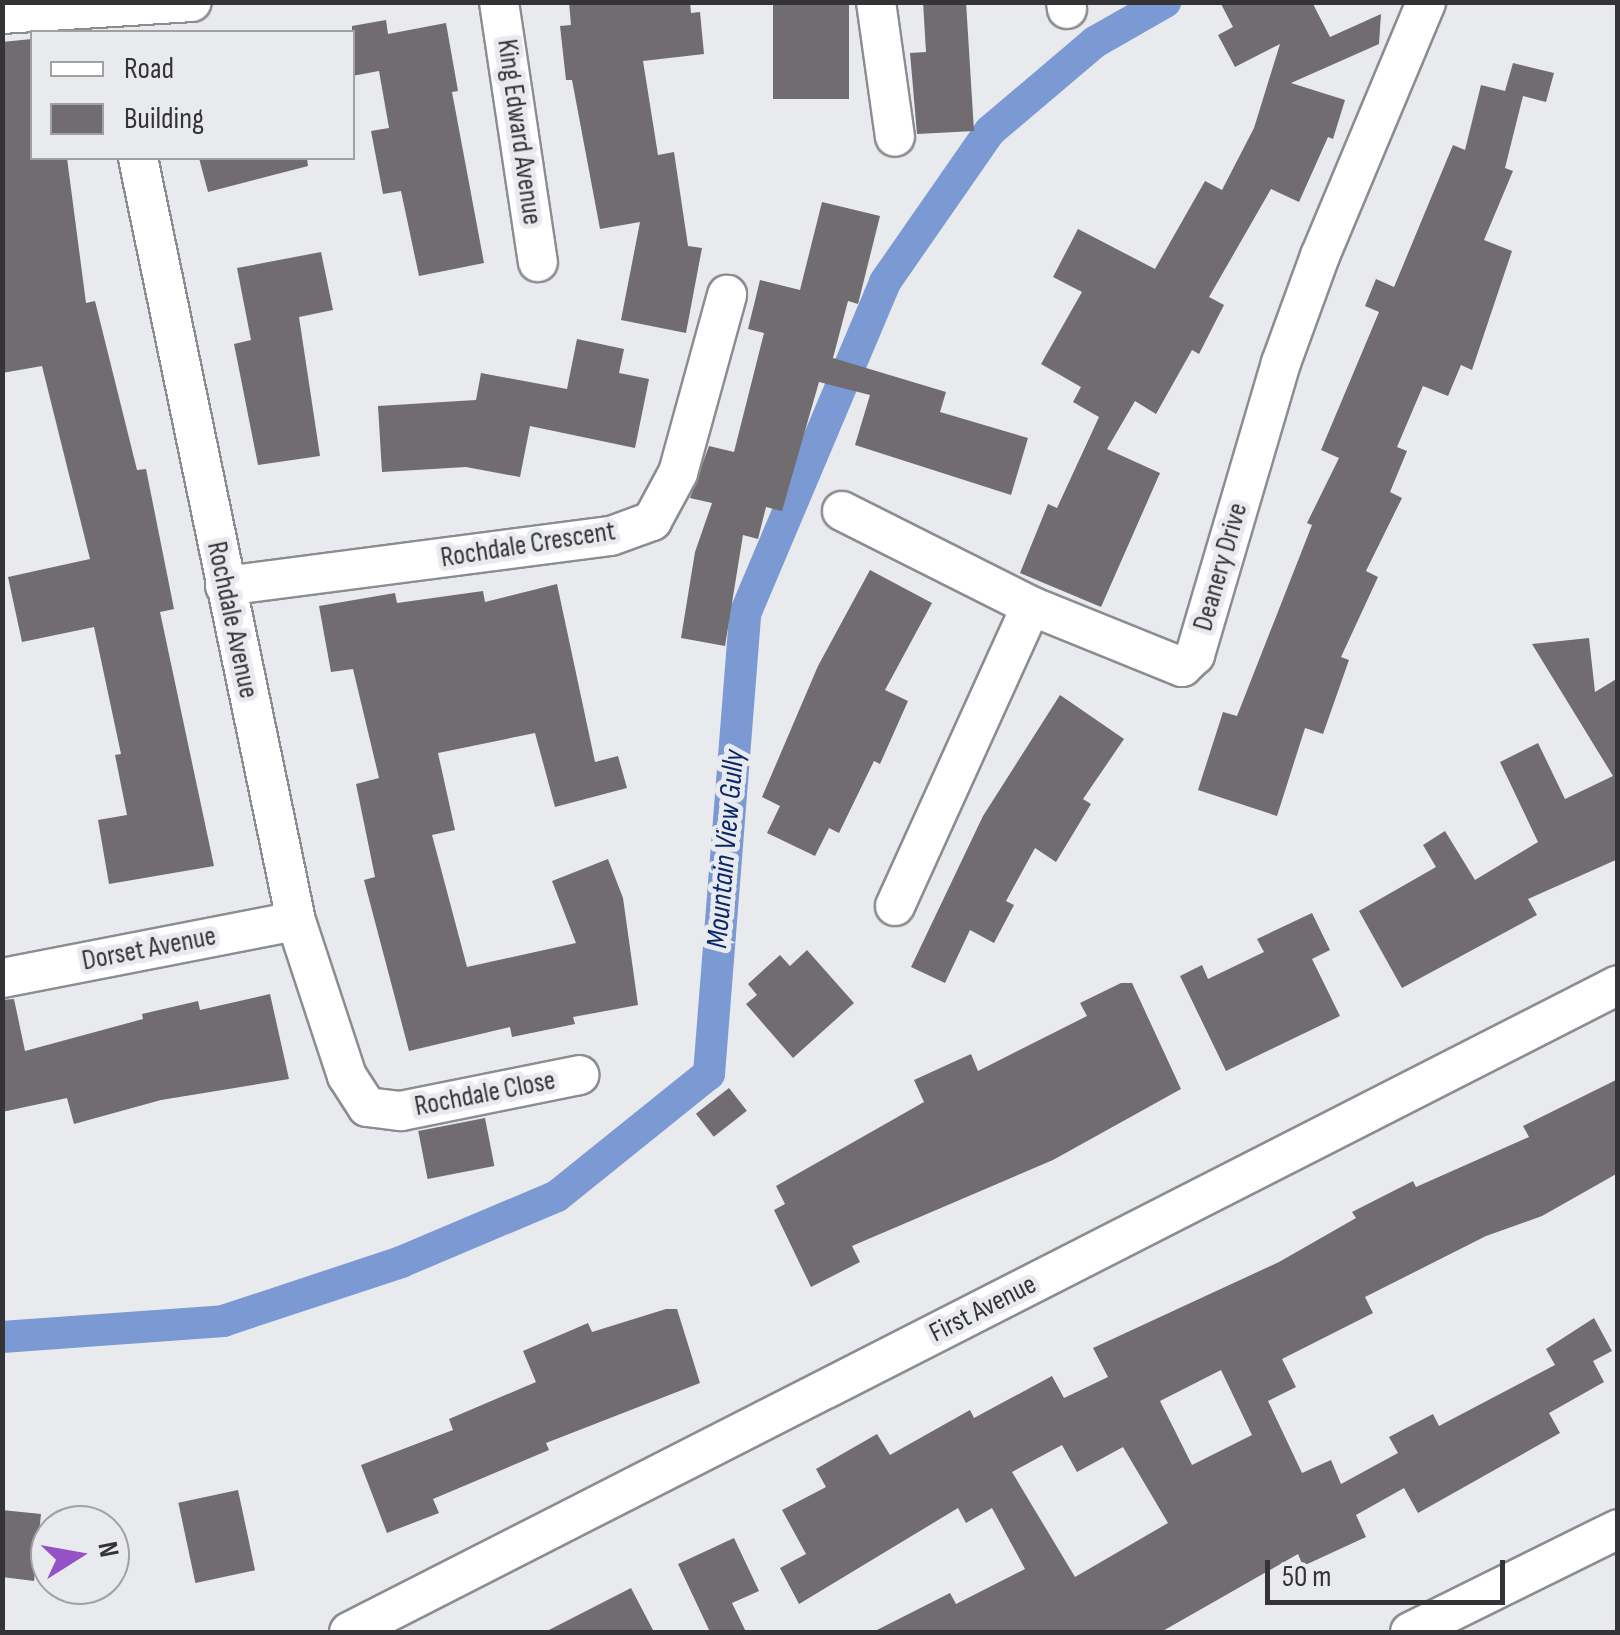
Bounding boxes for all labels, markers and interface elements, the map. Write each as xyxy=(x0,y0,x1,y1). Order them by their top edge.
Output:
legend xyxy=(30,30,355,160)
street label: King Edward Avenue xyxy=(489,37,549,227)
text: Road xyxy=(124,51,174,87)
text: Building xyxy=(124,101,204,137)
street label: Deanery Drive xyxy=(1187,499,1255,635)
street label: Rochdale Crescent xyxy=(438,515,618,575)
street label: Rochdale Avenue xyxy=(199,539,265,701)
water label: Mountain View Gully xyxy=(699,748,753,950)
street label: Dorset Avenue xyxy=(79,920,219,978)
street label: Rochdale Close xyxy=(412,1064,558,1124)
street label: First Avenue xyxy=(924,1268,1042,1350)
north arrow xyxy=(30,1505,130,1605)
text: N xyxy=(90,1539,126,1560)
scale bar xyxy=(1270,1540,1510,1602)
text: 50 m xyxy=(1282,1559,1331,1595)

